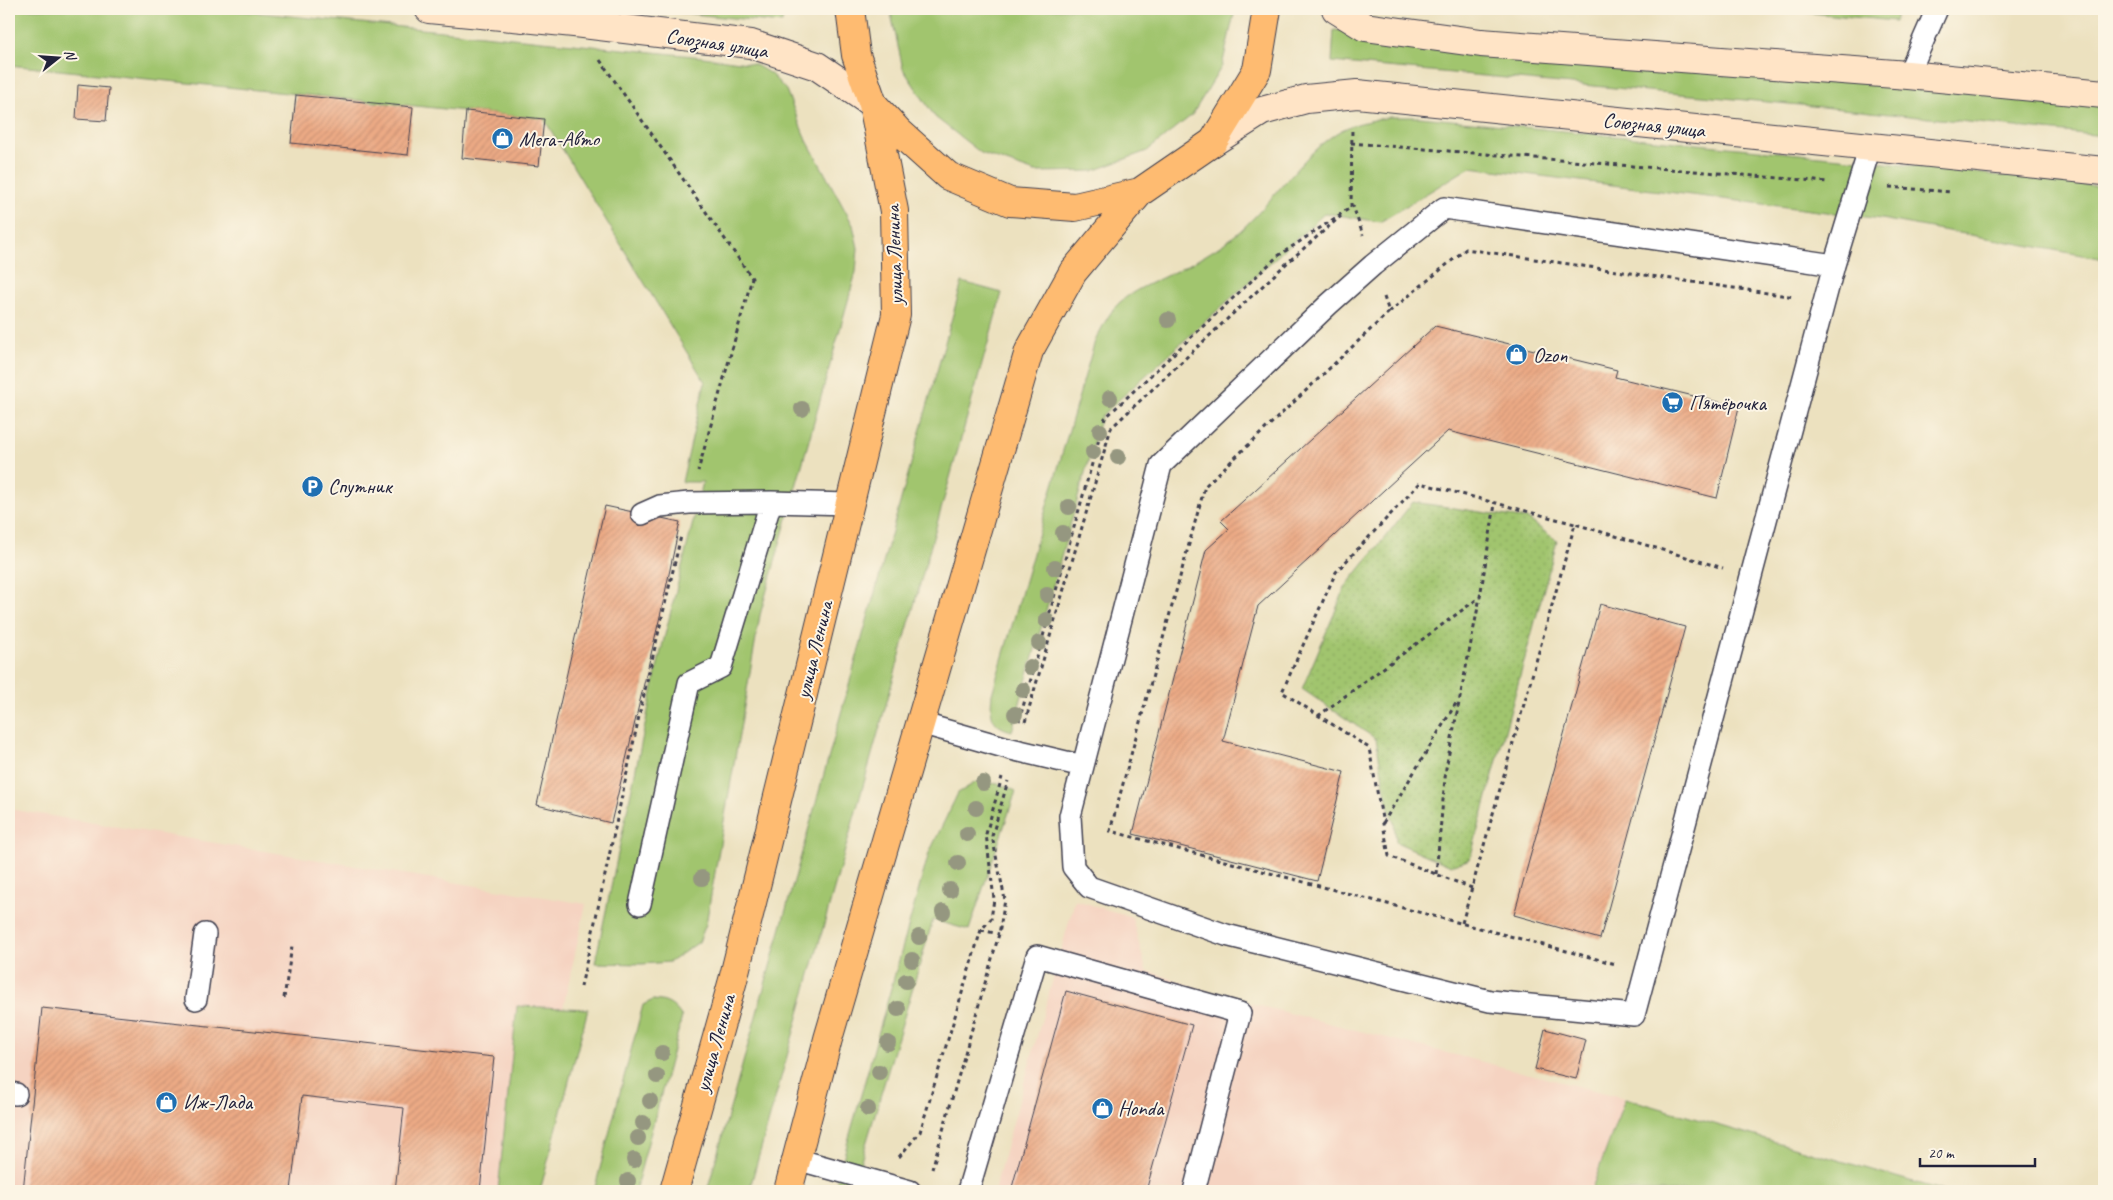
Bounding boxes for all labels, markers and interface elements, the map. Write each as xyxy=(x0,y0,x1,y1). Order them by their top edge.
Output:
street label: Союзная улица xyxy=(664,22,771,65)
north arrow xyxy=(32,32,82,82)
text: N xyxy=(61,48,80,63)
street label: Союзная улица xyxy=(1602,107,1708,144)
place label: Мега-Авто xyxy=(519,126,601,152)
shop icon: Мега-Авто xyxy=(491,127,515,151)
street label: улица Ленина xyxy=(879,202,909,307)
place label: Ozon xyxy=(1533,342,1568,368)
shop icon: Ozon xyxy=(1505,343,1529,367)
place label: Пятёрочка xyxy=(1689,390,1768,416)
supermarket icon: Пятёрочка xyxy=(1661,391,1685,415)
place label: Спутник xyxy=(328,473,394,499)
parking icon: Спутник xyxy=(300,474,324,498)
street label: улица Ленина xyxy=(789,596,839,704)
street label: улица Ленина xyxy=(688,989,742,1096)
place label: Иж-Лада xyxy=(183,1089,254,1115)
shop icon: Иж-Лада xyxy=(155,1090,179,1114)
place label: Honda xyxy=(1118,1095,1165,1121)
shop icon: Honda xyxy=(1090,1096,1114,1120)
scale bar xyxy=(1920,1135,2036,1167)
text: 20 m xyxy=(1928,1144,1955,1163)

